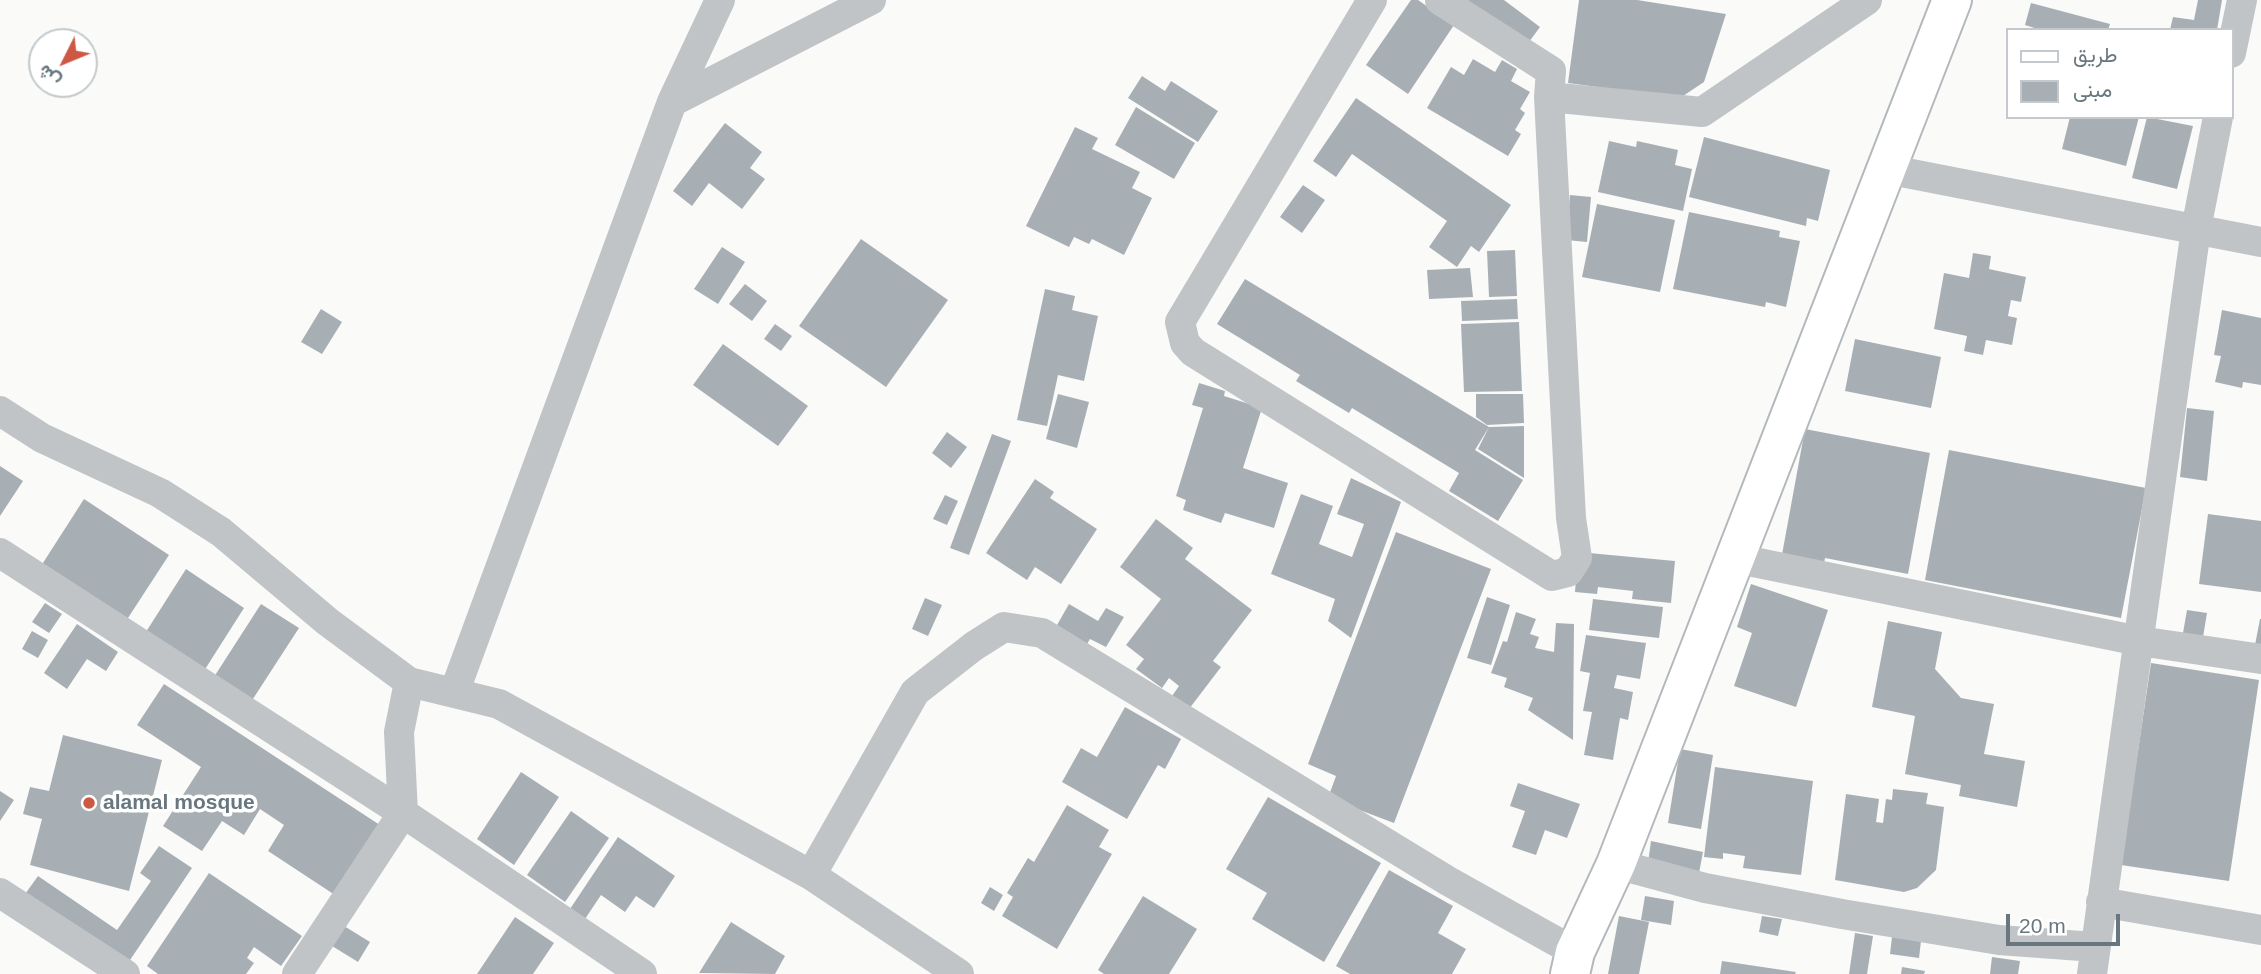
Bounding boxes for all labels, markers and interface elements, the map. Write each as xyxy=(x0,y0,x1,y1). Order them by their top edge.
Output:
north arrow xyxy=(28,28,98,98)
legend xyxy=(2006,28,2233,119)
text: طريق xyxy=(2073,43,2118,66)
text: ش xyxy=(33,61,64,92)
text: مبنى xyxy=(2073,78,2112,101)
place label: alamal mosque xyxy=(103,790,255,816)
marker: alamal mosque xyxy=(81,795,97,811)
scale bar xyxy=(2009,900,2123,944)
text: 20 m xyxy=(2019,914,2066,937)

